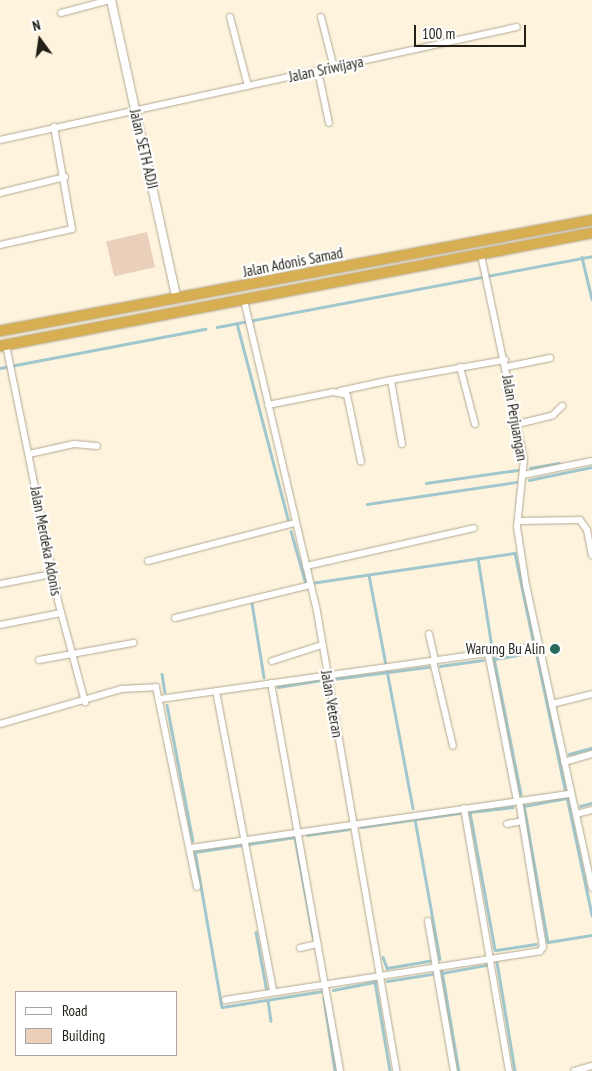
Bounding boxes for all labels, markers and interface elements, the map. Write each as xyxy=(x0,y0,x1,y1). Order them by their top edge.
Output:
north arrow xyxy=(15,15,65,65)
scale bar xyxy=(417,15,530,47)
text: N xyxy=(31,16,42,35)
text: 100 m xyxy=(422,24,455,43)
street label: Jalan Sriwijaya xyxy=(287,52,365,86)
street label: Jalan SETH ADJI xyxy=(126,107,162,191)
street label: Jalan Adonis Samad xyxy=(241,243,345,281)
street label: Jalan Perjuangan xyxy=(499,374,531,462)
street label: Jalan Merdeka Adonis xyxy=(27,485,65,597)
place label: Warung Bu Alin xyxy=(465,640,545,658)
marker: Warung Bu Alin xyxy=(549,643,561,655)
street label: Jalan Veteran xyxy=(317,669,347,739)
legend xyxy=(15,991,178,1056)
text: Road xyxy=(62,1001,88,1020)
text: Building xyxy=(62,1026,105,1045)

